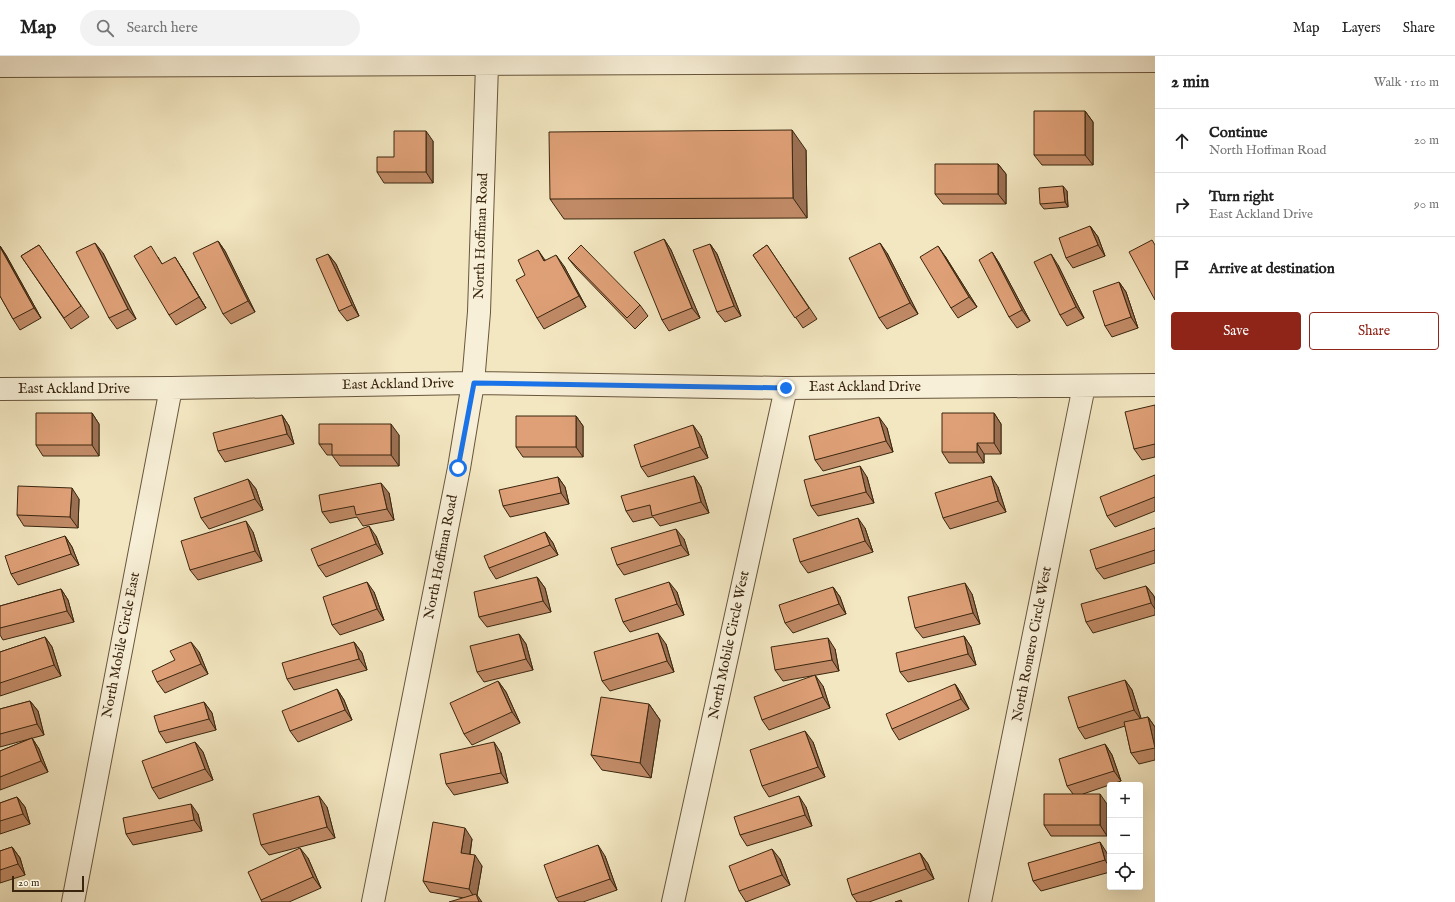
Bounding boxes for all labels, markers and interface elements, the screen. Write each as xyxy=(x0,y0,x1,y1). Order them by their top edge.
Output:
search box xyxy=(80,10,360,46)
text: Map xyxy=(20,16,56,40)
icon: search xyxy=(94,17,116,39)
text: Search here xyxy=(126,18,198,37)
text: Map xyxy=(1293,19,1320,37)
text: Layers xyxy=(1342,19,1381,37)
text: Share xyxy=(1403,19,1435,37)
text: 2 min xyxy=(1171,72,1209,93)
text: Walk · 110 m xyxy=(1374,74,1439,91)
text: Continue xyxy=(1209,123,1267,142)
icon: ahead xyxy=(1171,130,1193,152)
text: 20 m xyxy=(1414,132,1439,149)
text: North Hoffman Road xyxy=(1209,142,1326,159)
street label: North Hoffman Road xyxy=(470,172,492,299)
text: Turn right xyxy=(1209,187,1274,206)
icon: right xyxy=(1171,194,1193,216)
text: 90 m xyxy=(1414,196,1439,213)
text: East Ackland Drive xyxy=(1209,206,1313,223)
icon: arrive xyxy=(1171,258,1193,280)
text: Arrive at destination xyxy=(1209,259,1335,278)
button: Save xyxy=(1171,312,1301,350)
button: Share xyxy=(1309,312,1439,350)
street label: East Ackland Drive xyxy=(342,374,455,394)
street label: East Ackland Drive xyxy=(809,378,922,396)
route end xyxy=(777,379,795,397)
street label: East Ackland Drive xyxy=(18,380,131,398)
route start xyxy=(449,459,467,477)
street label: North Hoffman Road xyxy=(420,493,462,621)
street label: North Romero Circle West xyxy=(1008,565,1056,723)
street label: North Mobile Circle West xyxy=(704,569,754,721)
street label: North Mobile Circle East xyxy=(98,570,144,719)
map controls xyxy=(1107,782,1143,890)
button: + xyxy=(1107,782,1143,818)
button: − xyxy=(1107,818,1143,854)
button: locate xyxy=(1107,854,1143,890)
scale bar xyxy=(12,874,84,893)
text: 20 m xyxy=(18,876,39,890)

